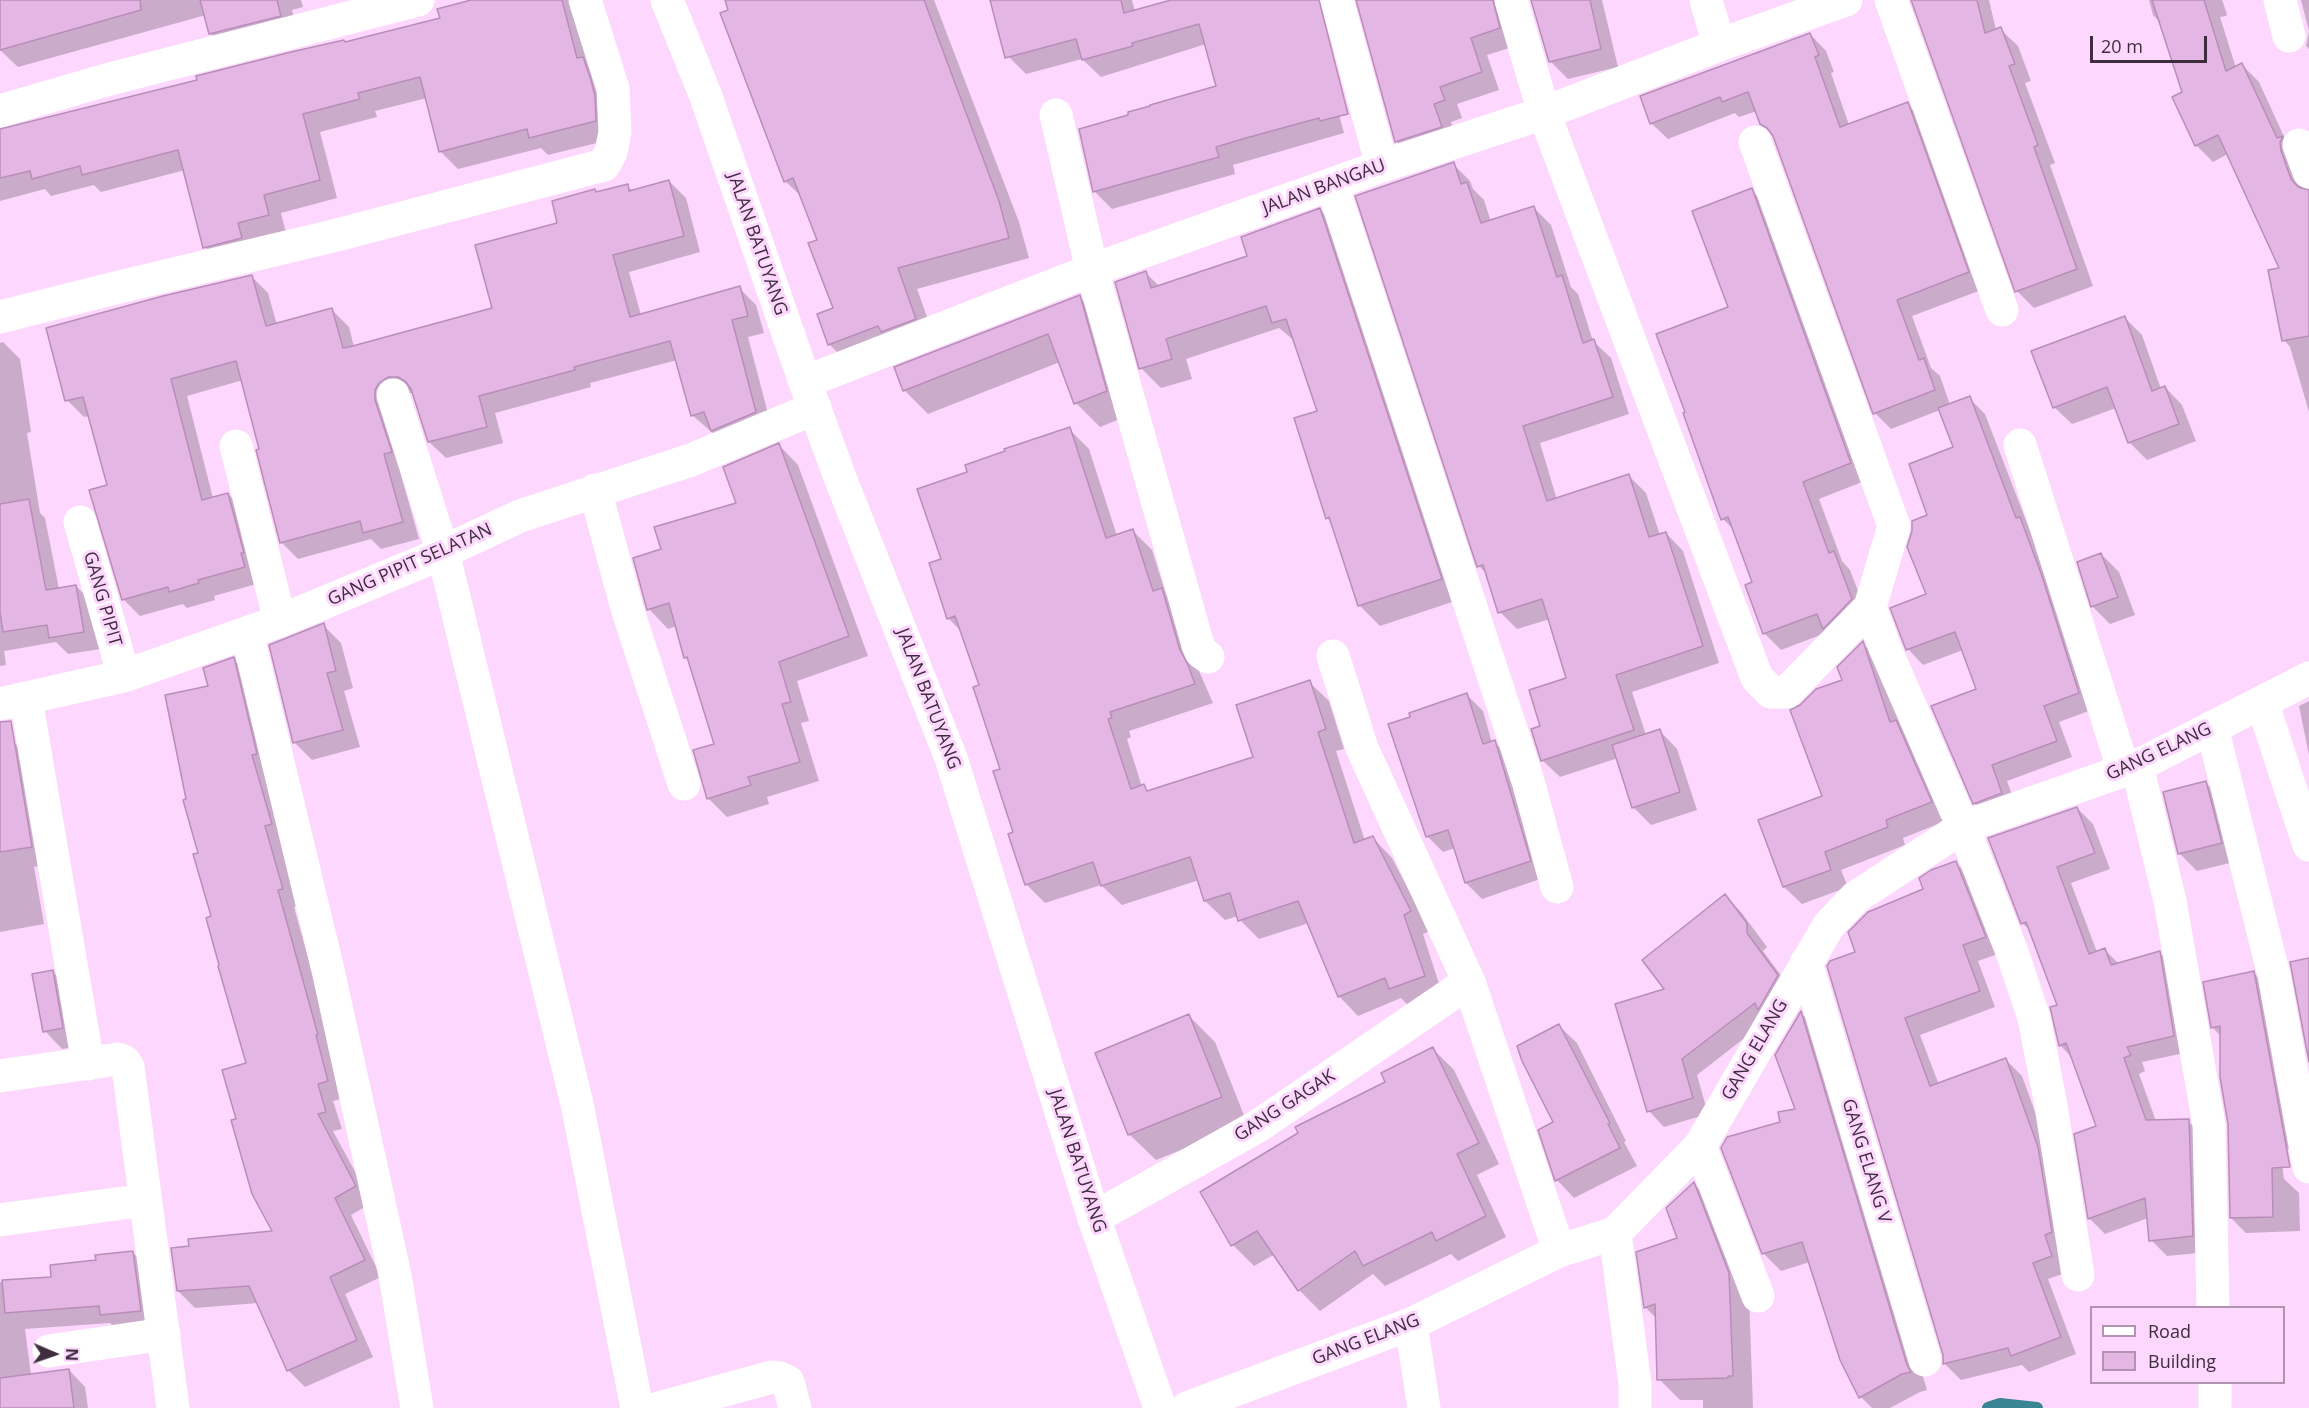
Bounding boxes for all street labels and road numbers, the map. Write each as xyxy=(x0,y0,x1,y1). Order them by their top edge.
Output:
street label: JALAN BANGAU xyxy=(1260,155,1388,219)
street label: JALAN BATUYANG xyxy=(722,170,792,318)
street label: GANG PIPIT SELATAN xyxy=(324,519,496,611)
street label: GANG PIPIT xyxy=(78,549,126,649)
street label: JALAN BATUYANG xyxy=(891,625,965,773)
street label: GANG ELANG xyxy=(2103,718,2215,786)
street label: GANG ELANG xyxy=(1717,996,1793,1104)
street label: GANG GAGAK xyxy=(1231,1065,1339,1147)
street label: JALAN BATUYANG xyxy=(1044,1087,1110,1235)
street label: GANG ELANG V xyxy=(1837,1096,1895,1226)
street label: GANG ELANG xyxy=(1309,1310,1423,1370)

